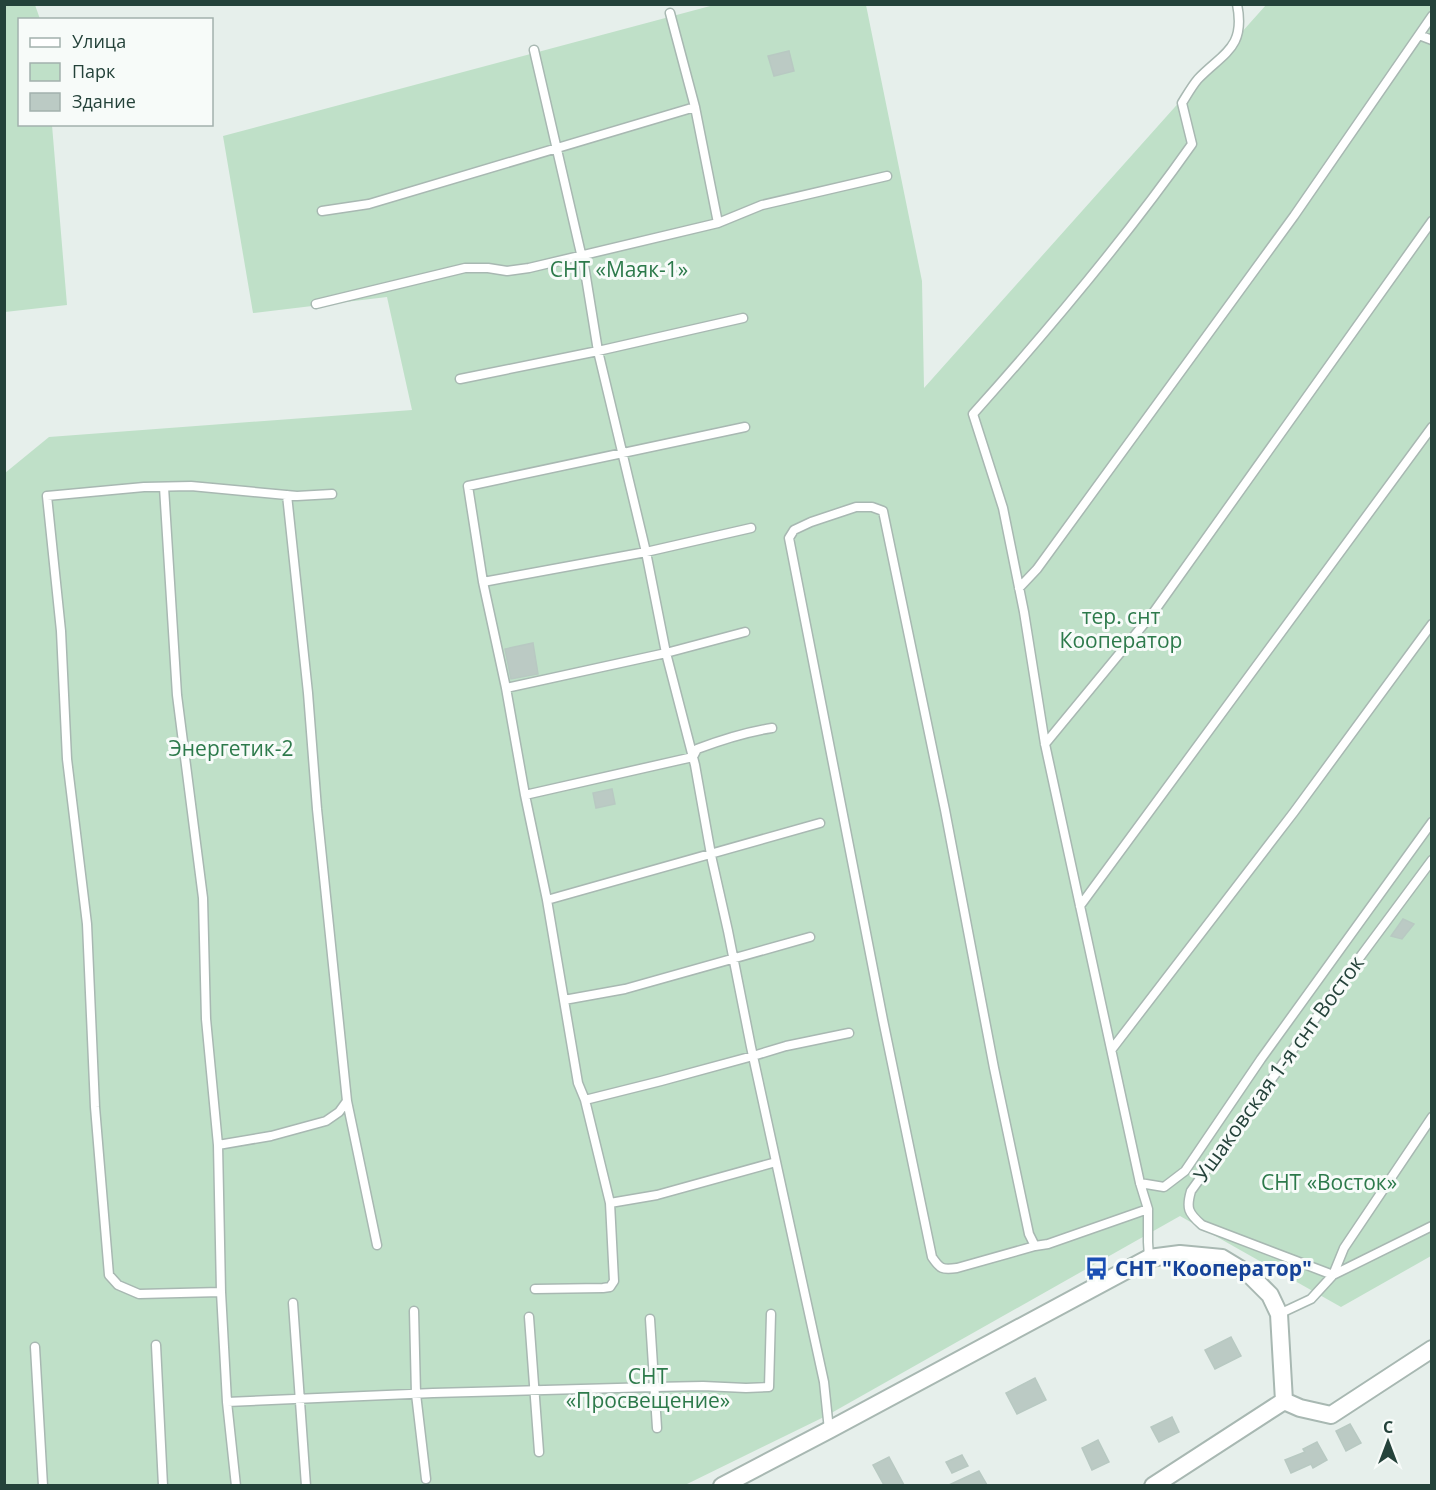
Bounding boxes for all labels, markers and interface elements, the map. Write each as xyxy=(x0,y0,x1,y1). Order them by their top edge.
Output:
legend xyxy=(18,18,213,126)
text: Улица xyxy=(72,29,126,53)
text: Парк xyxy=(72,59,116,83)
text: Здание xyxy=(72,89,136,113)
park label: СНТ «Маяк-1» xyxy=(550,255,688,283)
park label: тер. снт Кооператор xyxy=(1060,602,1182,654)
park label: Энергетик-2 xyxy=(169,734,293,762)
street label: Ушаковская 1-я снт Восток xyxy=(1187,950,1370,1187)
park label: СНТ «Восток» xyxy=(1261,1168,1397,1196)
place label: СНТ "Кооператор" xyxy=(1115,1254,1312,1282)
bus stop icon: СНТ "Кооператор" xyxy=(1084,1256,1110,1282)
park label: СНТ «Просвещение» xyxy=(566,1362,730,1414)
north arrow xyxy=(1358,1412,1418,1472)
text: С xyxy=(1383,1416,1393,1438)

